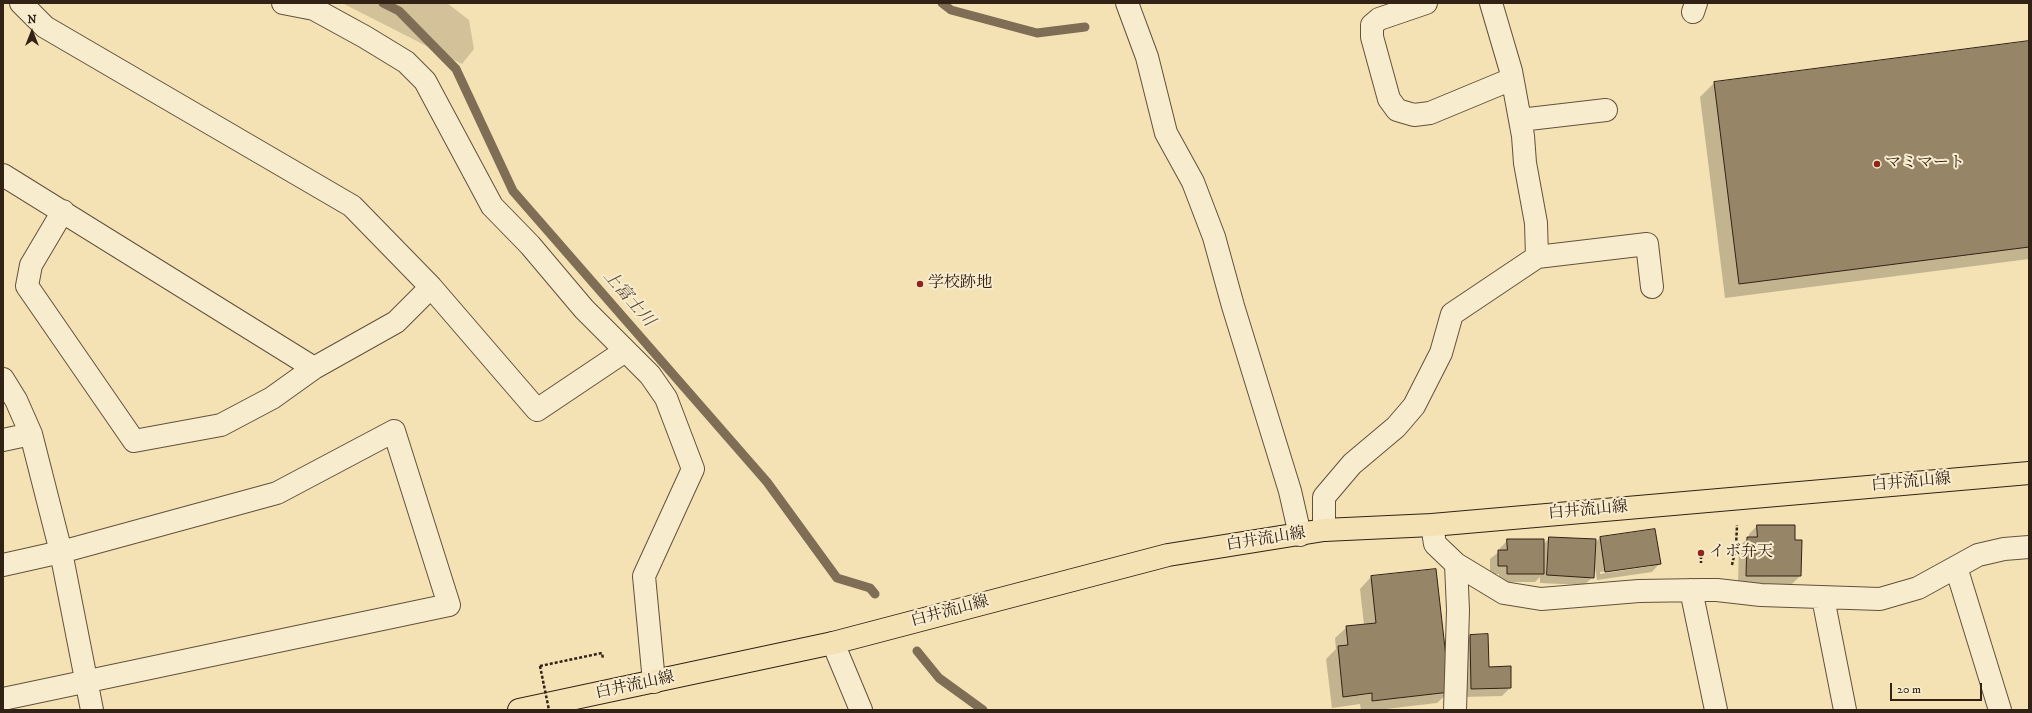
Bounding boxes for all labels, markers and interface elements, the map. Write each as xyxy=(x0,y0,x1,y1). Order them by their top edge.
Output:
north arrow xyxy=(12,12,52,52)
text: N xyxy=(27,13,37,27)
place label: マミマート xyxy=(1885,154,1965,174)
marker: マミマート xyxy=(1872,159,1882,169)
water label: 上富士川 xyxy=(598,267,658,331)
place label: 学校跡地 xyxy=(928,274,992,294)
marker: 学校跡地 xyxy=(915,279,925,289)
street label: 白井流山線 xyxy=(1870,470,1952,496)
street label: 白井流山線 xyxy=(1547,498,1629,524)
street label: 白井流山線 xyxy=(1225,524,1307,556)
place label: イボ弁天 xyxy=(1709,543,1773,563)
marker: イボ弁天 xyxy=(1696,548,1706,558)
street label: 白井流山線 xyxy=(909,592,991,632)
street label: 白井流山線 xyxy=(594,668,676,704)
scale bar xyxy=(1892,675,1984,701)
text: 20 m xyxy=(1897,682,1921,697)

